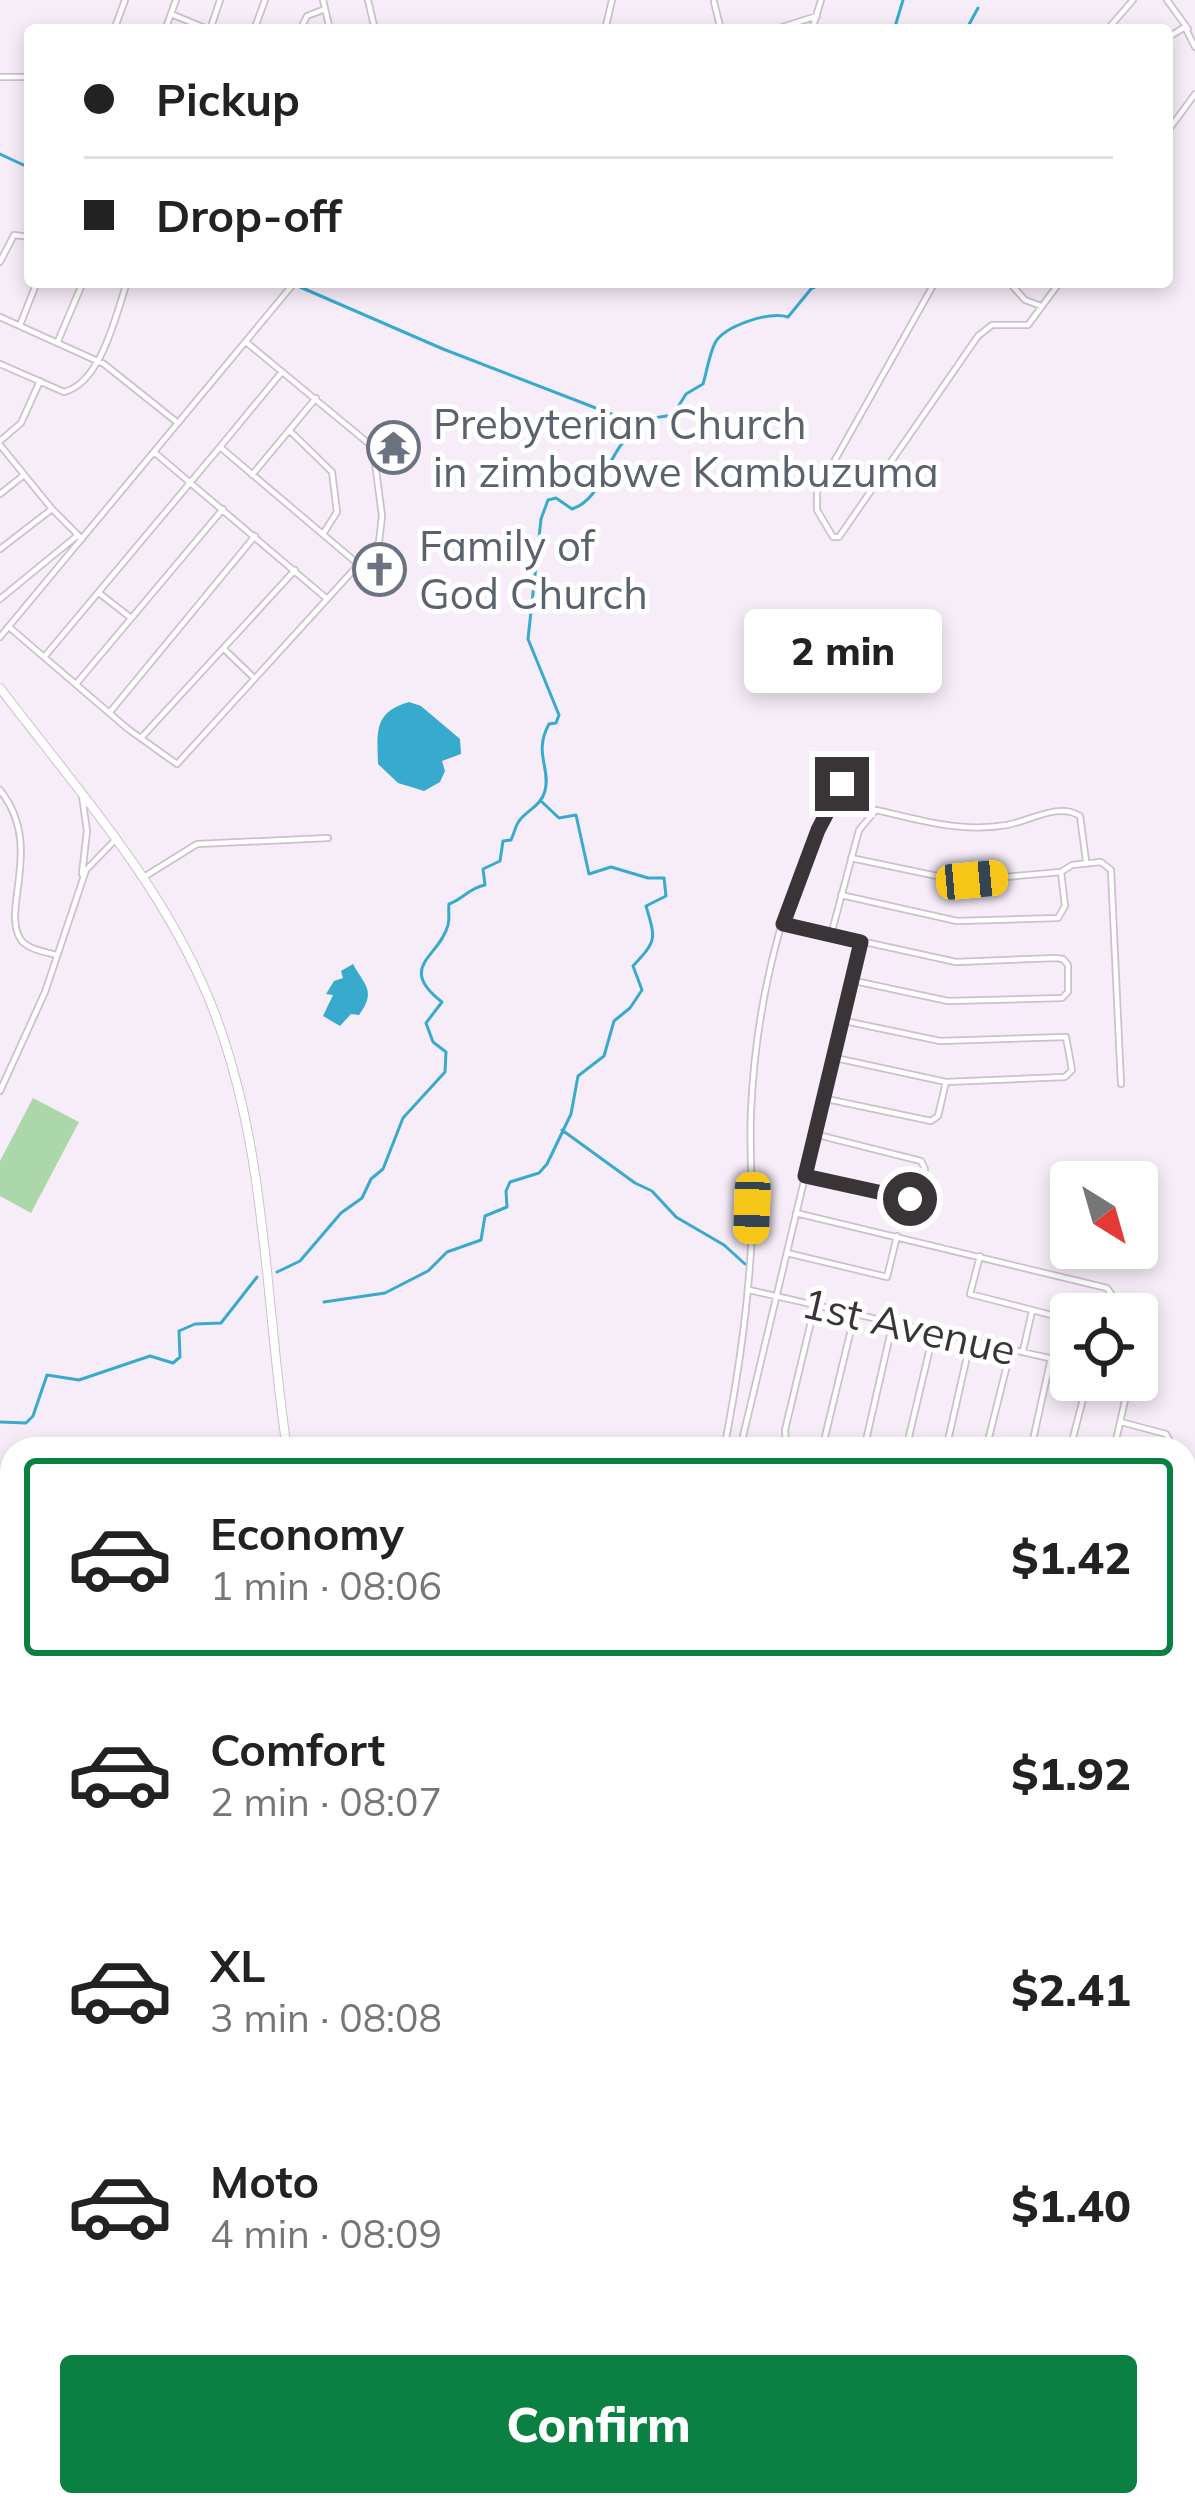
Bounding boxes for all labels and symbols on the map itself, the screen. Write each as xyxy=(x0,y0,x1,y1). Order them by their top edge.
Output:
place label: Prebyterian Church in zimbabwe Kambuzuma xyxy=(433,397,939,498)
temple icon: Prebyterian Church in zimbabwe Kambuzuma xyxy=(366,419,422,475)
place label: Family of God Church xyxy=(419,519,648,620)
church icon: Family of God Church xyxy=(352,541,408,597)
callout: 2 min xyxy=(743,610,941,694)
route end xyxy=(815,757,869,811)
car xyxy=(935,859,1009,901)
north arrow xyxy=(1050,1161,1158,1269)
car xyxy=(733,1171,771,1245)
route start xyxy=(883,1172,937,1226)
street label: 1st Avenue xyxy=(797,1276,1021,1376)

